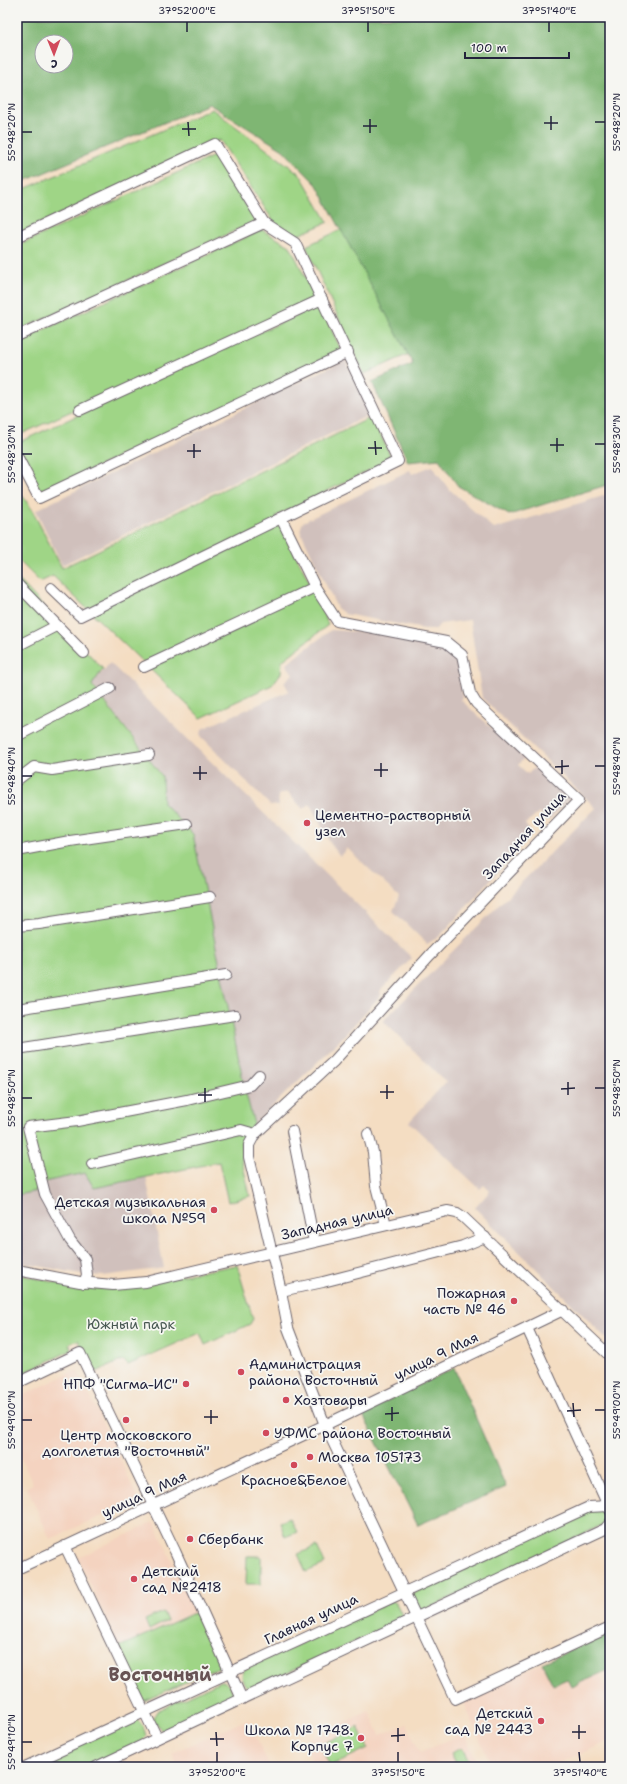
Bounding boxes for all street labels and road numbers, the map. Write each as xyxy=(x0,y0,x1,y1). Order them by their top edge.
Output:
street label: Западная улица xyxy=(478,787,570,883)
street label: Западная улица xyxy=(279,1200,395,1244)
street label: улица 9 Мая xyxy=(391,1328,481,1384)
street label: улица 9 Мая xyxy=(99,1466,189,1522)
street label: Главная улица xyxy=(261,1589,361,1649)

